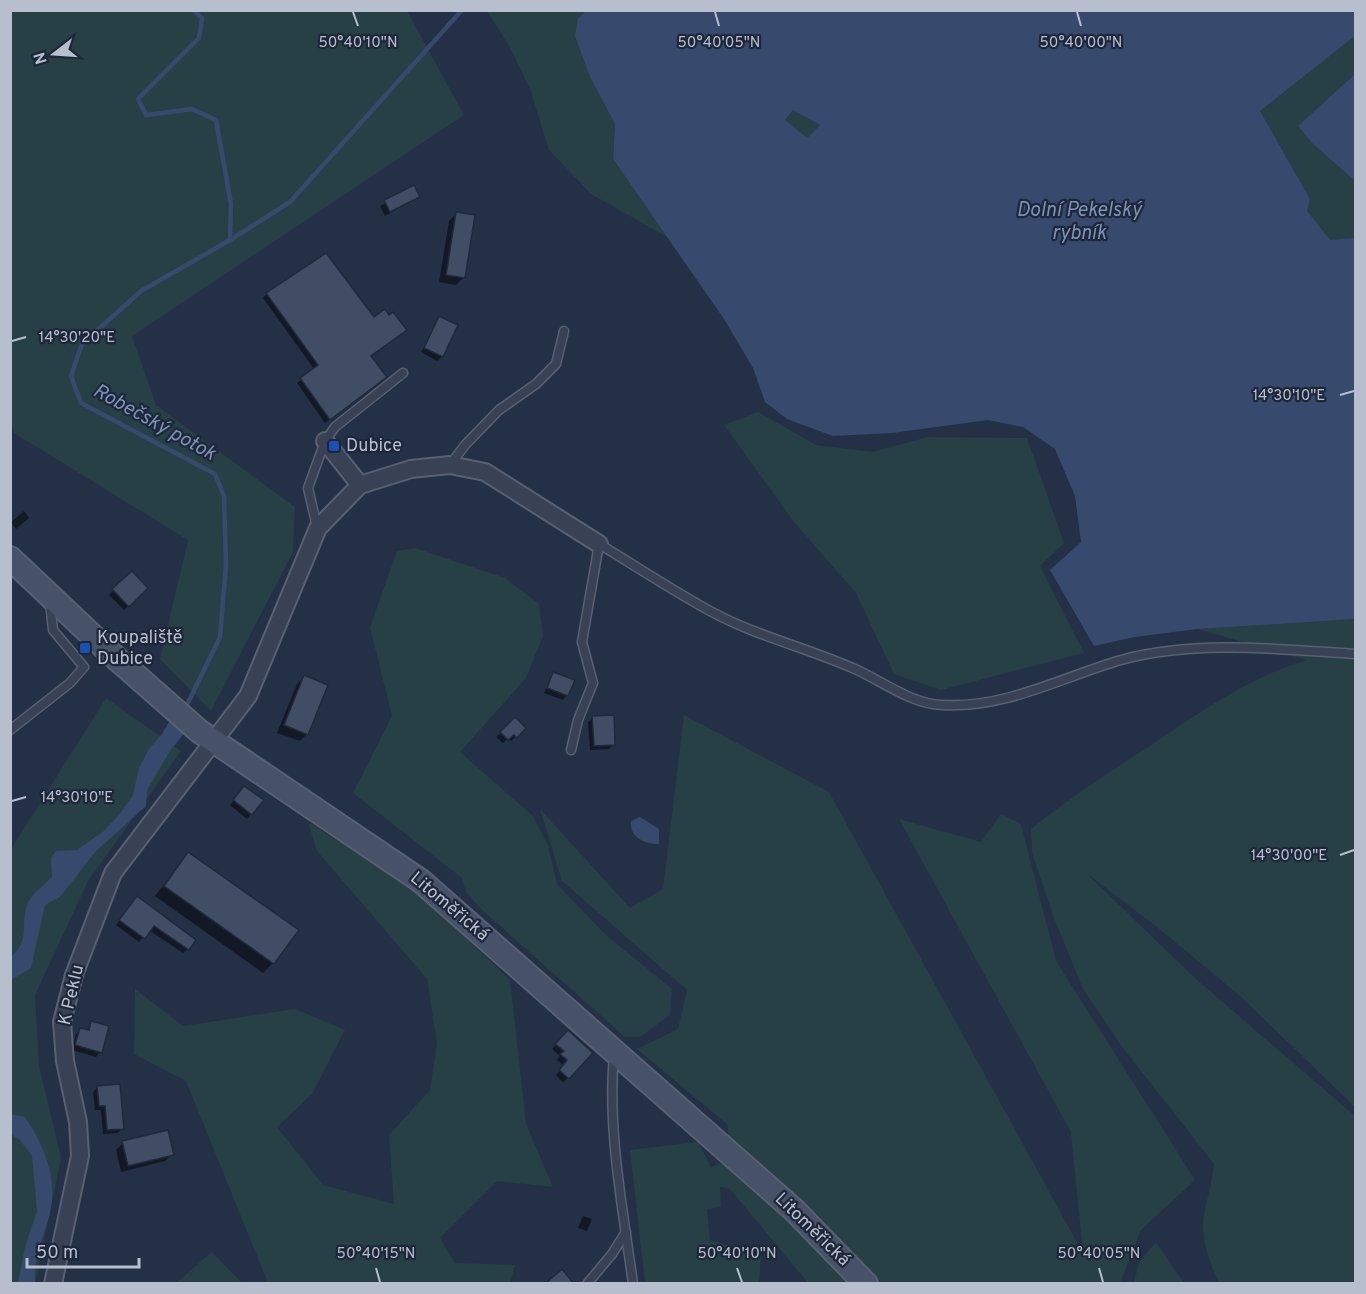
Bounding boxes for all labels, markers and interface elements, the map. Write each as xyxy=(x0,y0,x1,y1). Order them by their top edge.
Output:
north arrow xyxy=(24,24,84,84)
text: 50°40'10"N xyxy=(318,34,398,53)
text: 50°40'05"N xyxy=(678,34,760,53)
text: 50°40'00"N xyxy=(1039,34,1123,53)
text: N xyxy=(30,49,53,66)
water label: Dolní Pekelský rybník xyxy=(1017,198,1143,247)
text: 14°30'20"E xyxy=(39,329,115,348)
water label: Robečský potok xyxy=(88,379,221,468)
text: 14°30'10"E xyxy=(1253,387,1325,406)
place label: Dubice xyxy=(346,435,402,458)
marker: Dubice xyxy=(327,439,341,453)
place label: Koupaliště Dubice xyxy=(97,627,182,671)
marker: Koupaliště Dubice xyxy=(78,641,92,655)
text: 14°30'10"E xyxy=(41,789,113,808)
text: 14°30'00"E xyxy=(1251,847,1327,866)
street label: Litoměřická xyxy=(405,867,493,947)
street label: K Peklu xyxy=(54,962,90,1028)
street label: Litoměřická xyxy=(769,1188,855,1272)
scale bar xyxy=(27,1231,140,1269)
text: 50 m xyxy=(36,1242,78,1265)
text: 50°40'15"N xyxy=(337,1245,415,1264)
text: 50°40'10"N xyxy=(697,1245,777,1264)
text: 50°40'05"N xyxy=(1058,1245,1140,1264)

